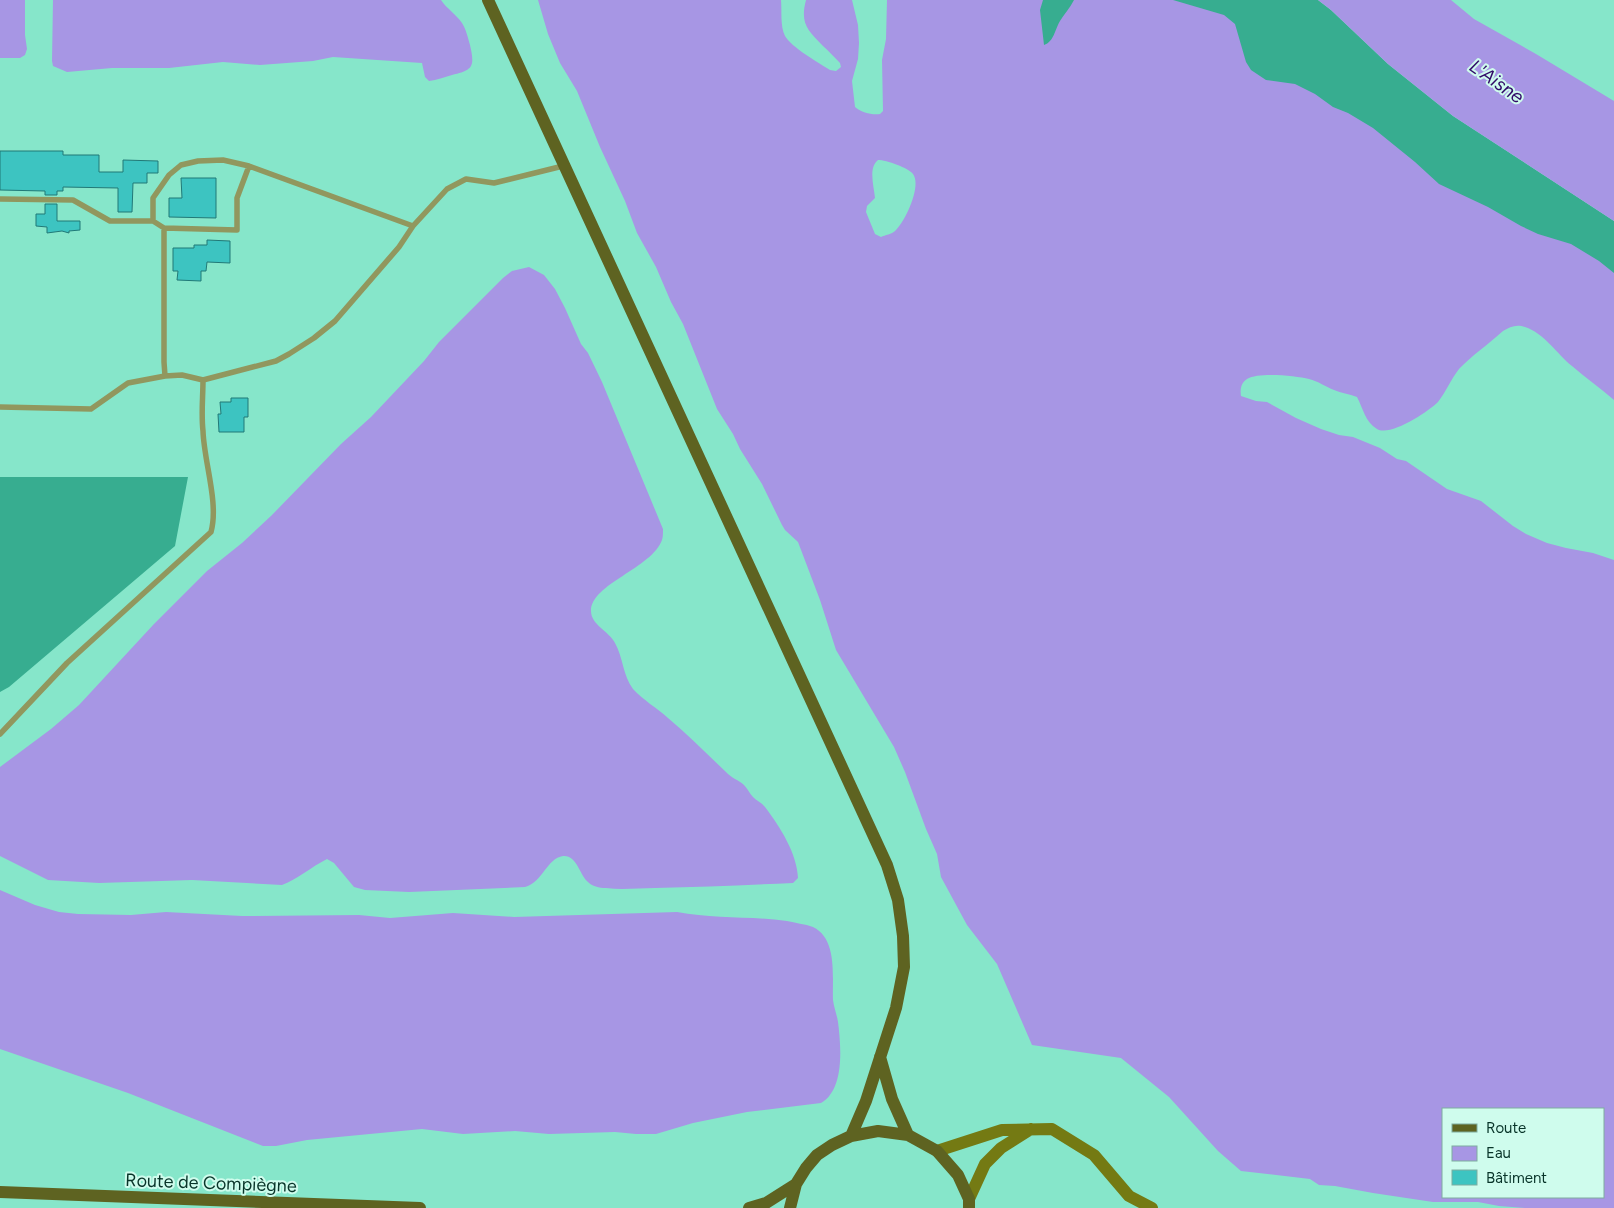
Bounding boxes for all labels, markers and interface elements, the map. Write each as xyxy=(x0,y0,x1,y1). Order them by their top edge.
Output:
water label: L'Aisne xyxy=(1465,54,1529,109)
legend xyxy=(1442,1108,1604,1198)
text: Route xyxy=(1486,1119,1526,1137)
text: Eau xyxy=(1486,1144,1511,1162)
street label: Route de Compiègne xyxy=(125,1169,297,1197)
text: Bâtiment xyxy=(1486,1169,1547,1187)

